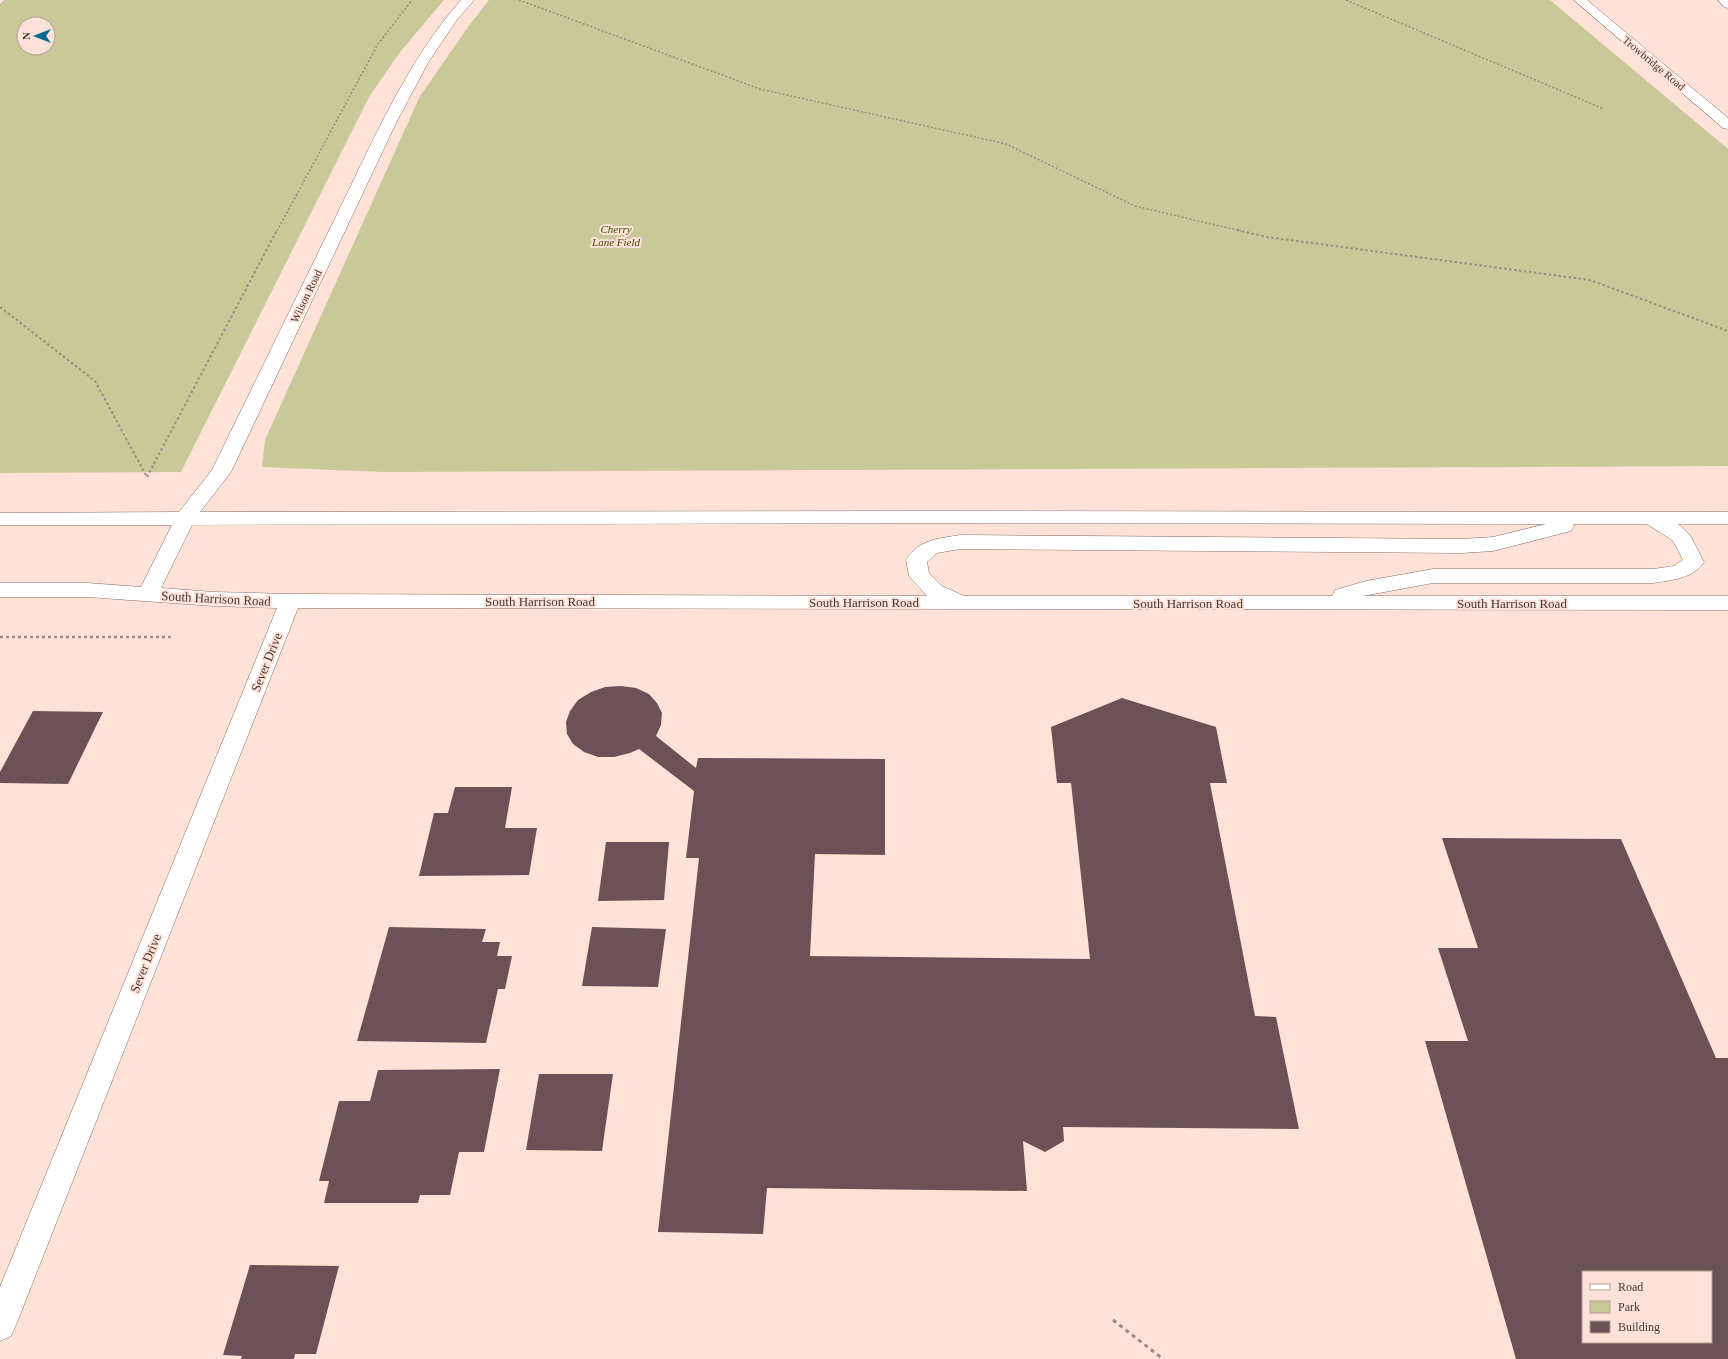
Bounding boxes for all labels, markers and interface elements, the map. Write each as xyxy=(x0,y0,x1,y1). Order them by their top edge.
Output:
north arrow xyxy=(16,16,56,56)
text: N xyxy=(20,32,32,40)
street label: Trowbridge Road xyxy=(1620,33,1688,93)
park label: Cherry Lane Field xyxy=(591,223,640,248)
street label: Wilson Road xyxy=(288,267,324,324)
street label: South Harrison Road xyxy=(161,588,272,609)
street label: South Harrison Road xyxy=(485,594,595,609)
street label: South Harrison Road xyxy=(809,595,919,610)
street label: South Harrison Road xyxy=(1133,596,1243,611)
street label: South Harrison Road xyxy=(1457,596,1567,611)
street label: Sever Drive xyxy=(248,630,285,694)
street label: Sever Drive xyxy=(127,931,164,995)
legend xyxy=(1582,1271,1712,1343)
text: Road xyxy=(1618,1280,1643,1294)
text: Park xyxy=(1618,1300,1640,1314)
text: Building xyxy=(1618,1320,1660,1334)

